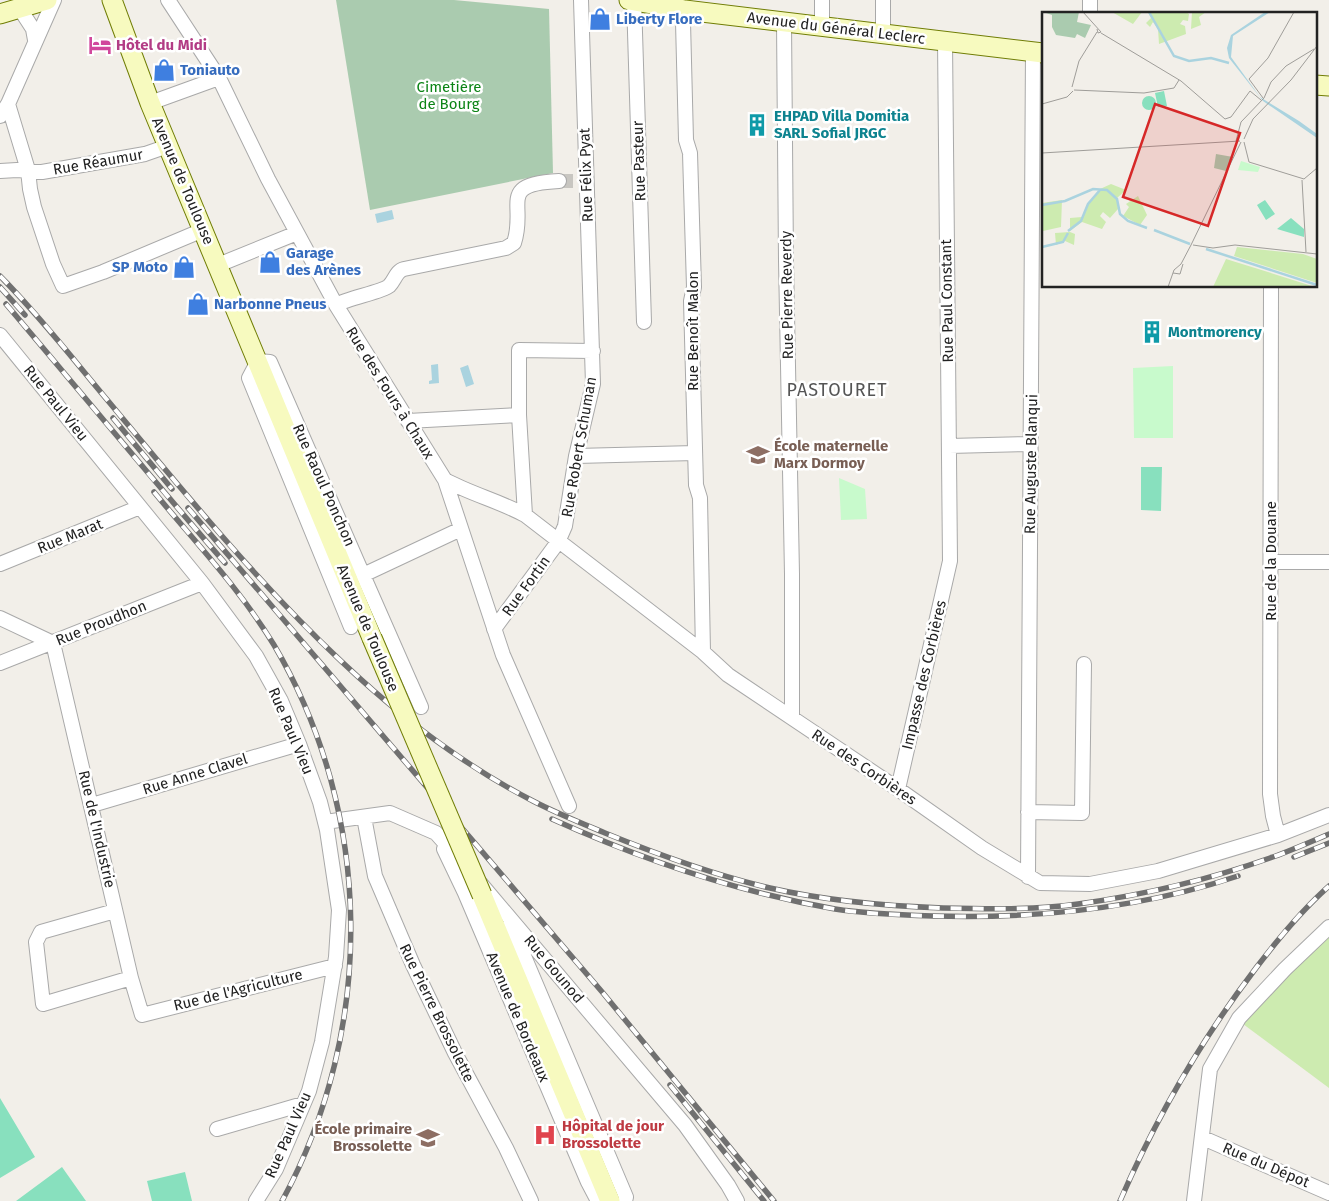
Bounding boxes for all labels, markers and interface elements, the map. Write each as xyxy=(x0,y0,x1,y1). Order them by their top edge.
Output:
shop icon: Liberty Flore xyxy=(587,6,613,32)
street label: Avenue du Général Leclerc xyxy=(746,8,926,48)
place label: Liberty Flore xyxy=(616,10,702,28)
inset map xyxy=(1042,12,1316,288)
hotel icon: Hôtel du Midi xyxy=(87,32,113,58)
place label: Hôtel du Midi xyxy=(116,36,207,54)
shop icon: Toniauto xyxy=(151,57,177,83)
place label: Toniauto xyxy=(180,61,240,79)
park label: Cimetière de Bourg xyxy=(417,78,482,113)
place label: EHPAD Villa Domitia SARL Sofial JRGC xyxy=(774,107,909,142)
building icon: EHPAD Villa Domitia SARL Sofial JRGC xyxy=(744,112,770,138)
street label: Avenue de Toulouse xyxy=(148,115,218,247)
street label: Rue Pasteur xyxy=(629,120,649,202)
street label: Rue Félix Pyat xyxy=(575,127,597,222)
street label: Rue Réaumur xyxy=(52,145,145,179)
street label: Rue Pierre Reverdy xyxy=(777,230,797,359)
street label: Rue Paul Constant xyxy=(937,239,957,363)
place label: Garage des Arènes xyxy=(286,244,361,279)
shop icon: Garage des Arènes xyxy=(257,249,283,275)
shop icon: SP Moto xyxy=(171,254,197,280)
place label: SP Moto xyxy=(112,258,168,276)
street label: Rue Benoît Malon xyxy=(684,271,702,391)
shop icon: Narbonne Pneus xyxy=(185,291,211,317)
place label: Narbonne Pneus xyxy=(214,295,327,313)
building icon: Montmorency xyxy=(1139,319,1165,345)
place label: Montmorency xyxy=(1168,323,1262,341)
street label: Rue des Fours à Chaux xyxy=(342,324,438,463)
street label: Rue Paul Vieu xyxy=(20,361,92,445)
street label: Rue Robert Schuman xyxy=(558,375,600,519)
district label: PASTOURET xyxy=(787,379,887,401)
street label: Rue Auguste Blanqui xyxy=(1021,394,1041,534)
street label: Rue Raoul Ponchon xyxy=(289,421,359,549)
place label: École maternelle Marx Dormoy xyxy=(774,437,888,472)
school or university icon: École maternelle Marx Dormoy xyxy=(745,442,771,468)
street label: Rue de la Douane xyxy=(1262,501,1280,621)
street label: Rue Marat xyxy=(35,515,106,557)
street label: Rue Fortin xyxy=(498,552,554,620)
street label: Avenue de Toulouse xyxy=(333,562,403,694)
street label: Rue Proudhon xyxy=(53,597,149,649)
street label: Impasse des Corbières xyxy=(898,599,950,751)
street label: Rue Paul Vieu xyxy=(265,685,317,777)
street label: Rue des Corbières xyxy=(808,725,920,809)
street label: Rue Anne Clavel xyxy=(140,749,250,798)
street label: Rue de l'Industrie xyxy=(75,768,119,890)
street label: Rue Gounod xyxy=(520,931,588,1007)
street label: Rue Pierre Brossolette xyxy=(396,941,478,1085)
street label: Avenue de Bordeaux xyxy=(483,949,554,1085)
street label: Rue de l'Agriculture xyxy=(172,965,304,1015)
street label: Rue Paul Vieu xyxy=(261,1089,315,1181)
place label: Hôpital de jour Brossolette xyxy=(562,1117,665,1152)
place label: École primaire Brossolette xyxy=(314,1120,412,1155)
hospital icon: Hôpital de jour Brossolette xyxy=(532,1122,558,1148)
school or university icon: École primaire Brossolette xyxy=(415,1125,441,1151)
street label: Rue du Dépot xyxy=(1220,1139,1313,1192)

